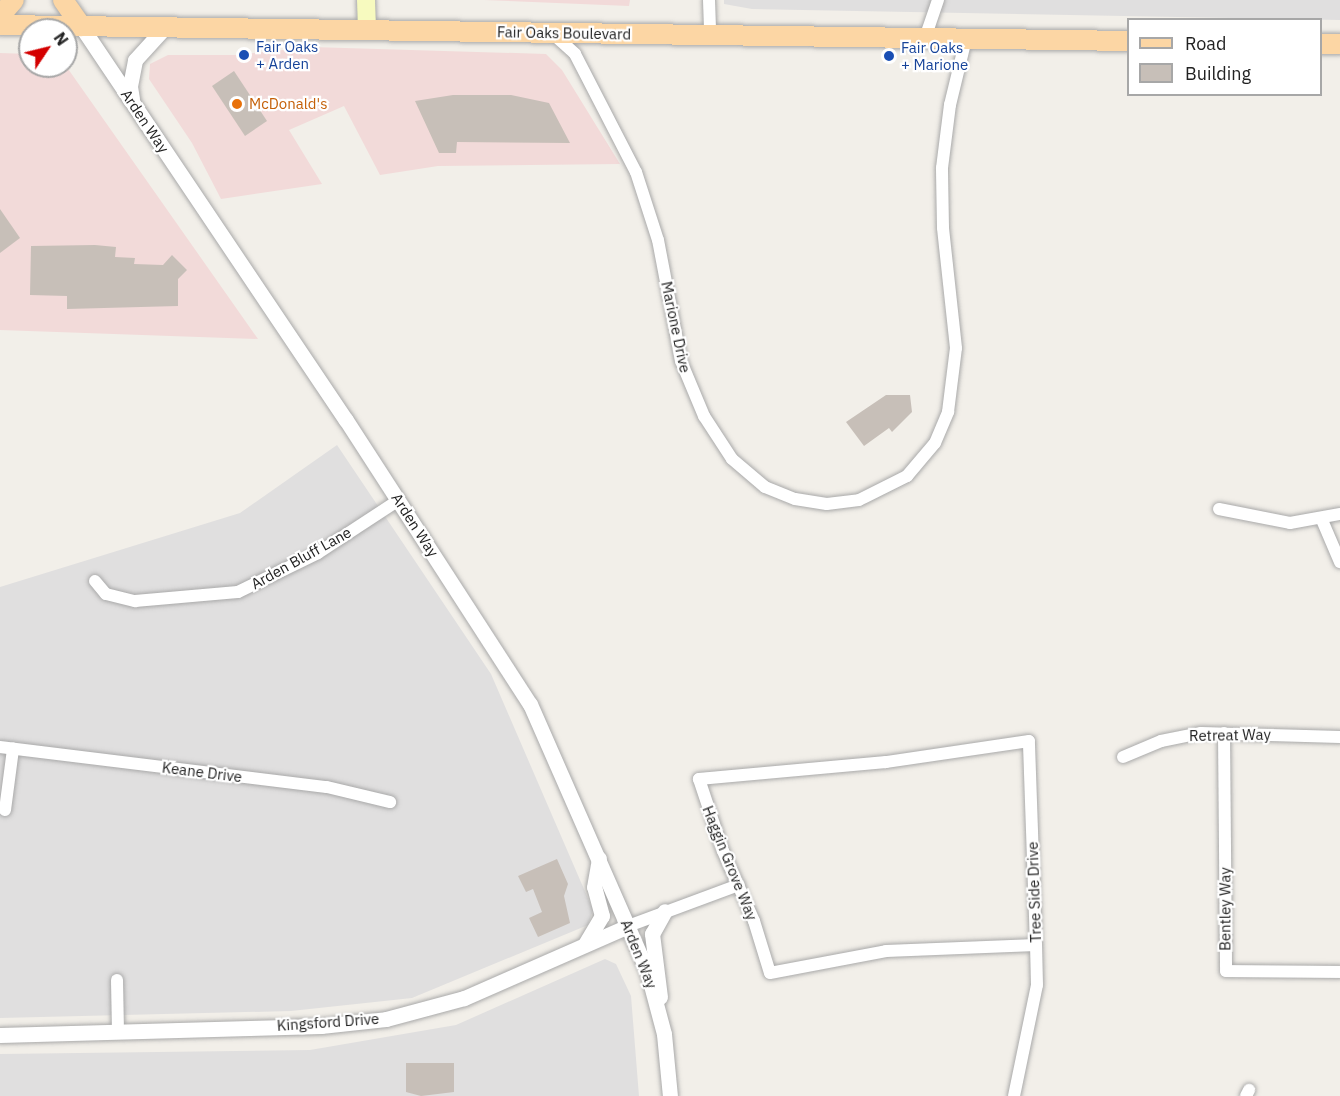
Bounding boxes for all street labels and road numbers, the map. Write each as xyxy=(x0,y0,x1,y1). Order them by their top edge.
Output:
street label: Fair Oaks Boulevard xyxy=(497,23,631,43)
street label: Arden Way xyxy=(117,86,173,156)
street label: Marione Drive xyxy=(658,280,694,374)
street label: Arden Way xyxy=(388,490,442,560)
street label: Arden Bluff Lane xyxy=(248,523,354,593)
street label: Retreat Way xyxy=(1189,725,1271,745)
street label: Keane Drive xyxy=(161,758,243,786)
street label: Haggin Grove Way xyxy=(699,803,761,923)
street label: Tree Side Drive xyxy=(1023,841,1045,943)
street label: Bentley Way xyxy=(1216,867,1234,951)
street label: Arden Way xyxy=(617,917,661,991)
street label: Kingsford Drive xyxy=(276,1009,380,1035)

